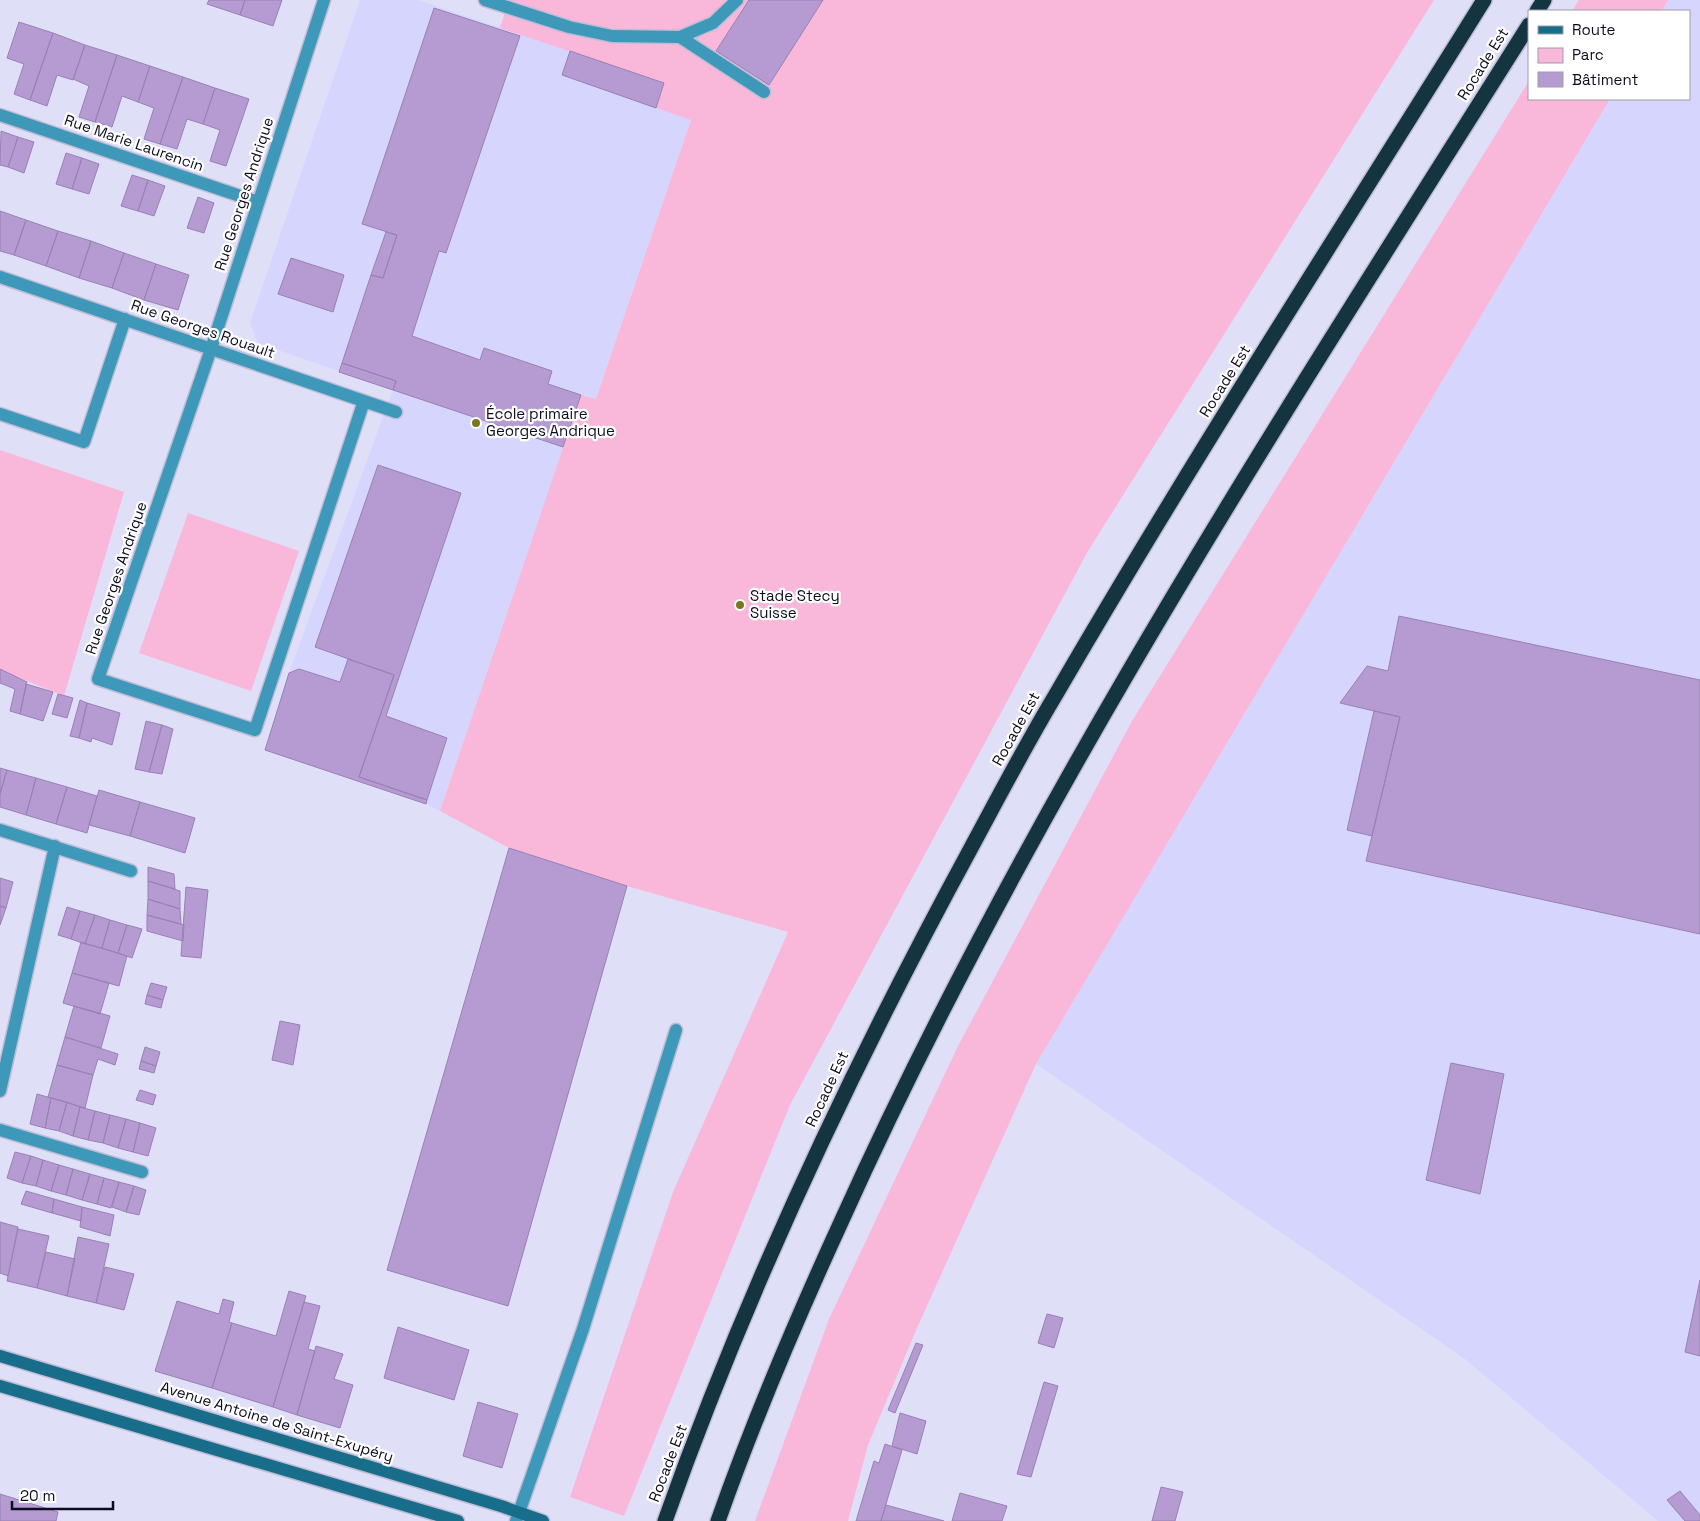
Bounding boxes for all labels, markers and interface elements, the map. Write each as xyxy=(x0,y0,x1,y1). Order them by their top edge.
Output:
legend xyxy=(1528,10,1690,100)
text: Route xyxy=(1572,20,1616,39)
street label: Rocade Est xyxy=(1453,24,1512,103)
text: Parc xyxy=(1572,45,1604,64)
text: Bâtiment xyxy=(1572,70,1638,89)
street label: Rue Marie Laurencin xyxy=(62,110,206,175)
street label: Rue Georges Andrique xyxy=(210,115,277,273)
street label: Rue Georges Rouault xyxy=(129,295,278,362)
street label: Rocade Est xyxy=(1195,341,1254,420)
place label: École primaire Georges Andrique xyxy=(486,404,615,440)
marker: École primaire Georges Andrique xyxy=(470,417,482,429)
street label: Rue Georges Andrique xyxy=(80,499,151,657)
place label: Stade Stecy Suisse xyxy=(750,586,840,622)
marker: Stade Stecy Suisse xyxy=(734,599,746,611)
street label: Rocade Est xyxy=(987,688,1044,769)
street label: Rocade Est xyxy=(801,1048,852,1130)
street label: Avenue Antoine de Saint-Exupéry xyxy=(158,1377,396,1466)
street label: Rocade Est xyxy=(644,1421,691,1504)
scale bar xyxy=(12,1478,114,1510)
text: 20 m xyxy=(20,1486,55,1505)

